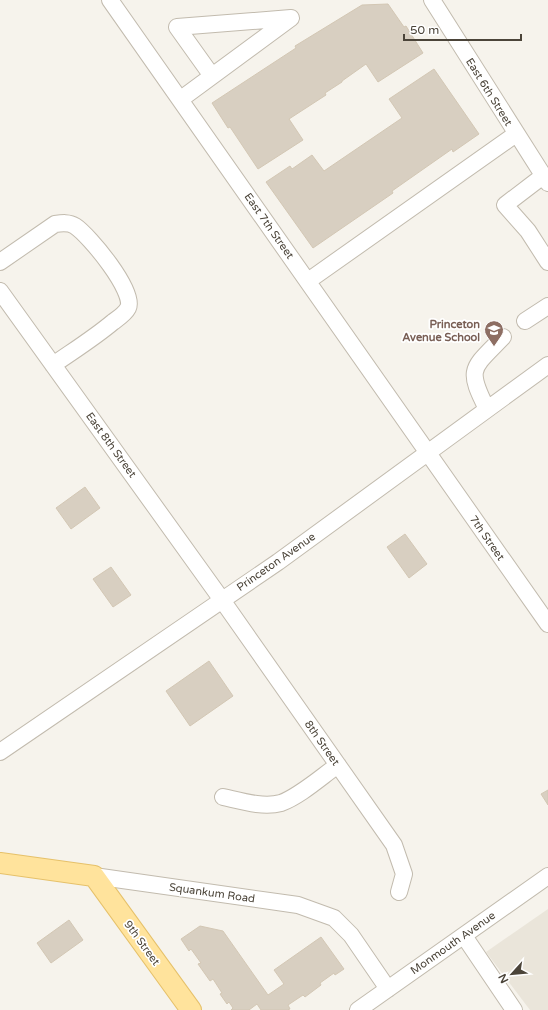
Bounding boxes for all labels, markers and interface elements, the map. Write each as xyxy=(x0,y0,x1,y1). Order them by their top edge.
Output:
scale bar xyxy=(404,16,521,42)
text: 50 m xyxy=(410,23,439,37)
street label: East 6th Street xyxy=(463,56,515,128)
street label: East 7th Street xyxy=(241,191,297,261)
place label: Princeton Avenue School xyxy=(402,318,480,344)
school or university icon: Princeton Avenue School xyxy=(483,319,505,347)
street label: East 8th Street xyxy=(83,410,139,480)
street label: 7th Street xyxy=(467,513,507,563)
street label: Princeton Avenue xyxy=(234,530,318,594)
street label: 8th Street xyxy=(302,718,342,768)
street label: Squankum Road xyxy=(168,881,256,905)
street label: Monmouth Avenue xyxy=(408,909,498,977)
street label: 9th Street xyxy=(121,918,163,968)
north arrow xyxy=(492,954,532,994)
text: N xyxy=(496,971,511,985)

